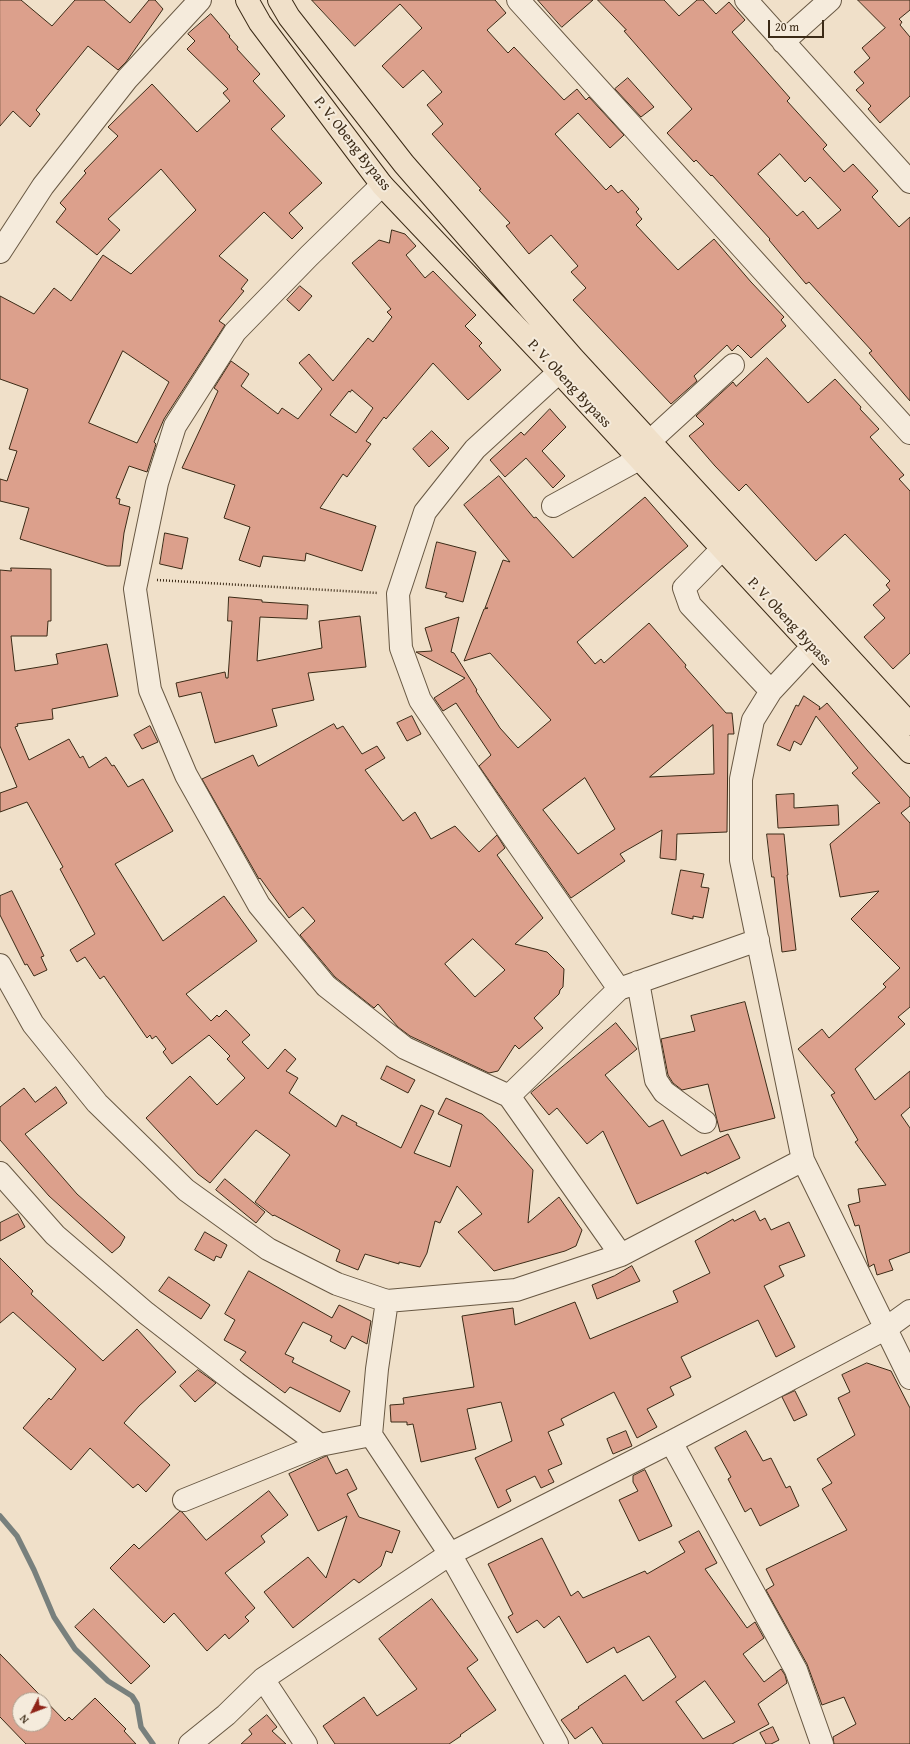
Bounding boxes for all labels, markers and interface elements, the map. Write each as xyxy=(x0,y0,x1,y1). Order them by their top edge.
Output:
scale bar xyxy=(770,12,826,38)
text: 20 m xyxy=(775,18,799,35)
street label: P. V. Obeng Bypass xyxy=(310,93,394,195)
street label: P. V. Obeng Bypass xyxy=(523,336,615,432)
street label: P. V. Obeng Bypass xyxy=(743,574,835,670)
north arrow xyxy=(12,1692,52,1732)
text: N xyxy=(15,1711,32,1727)

